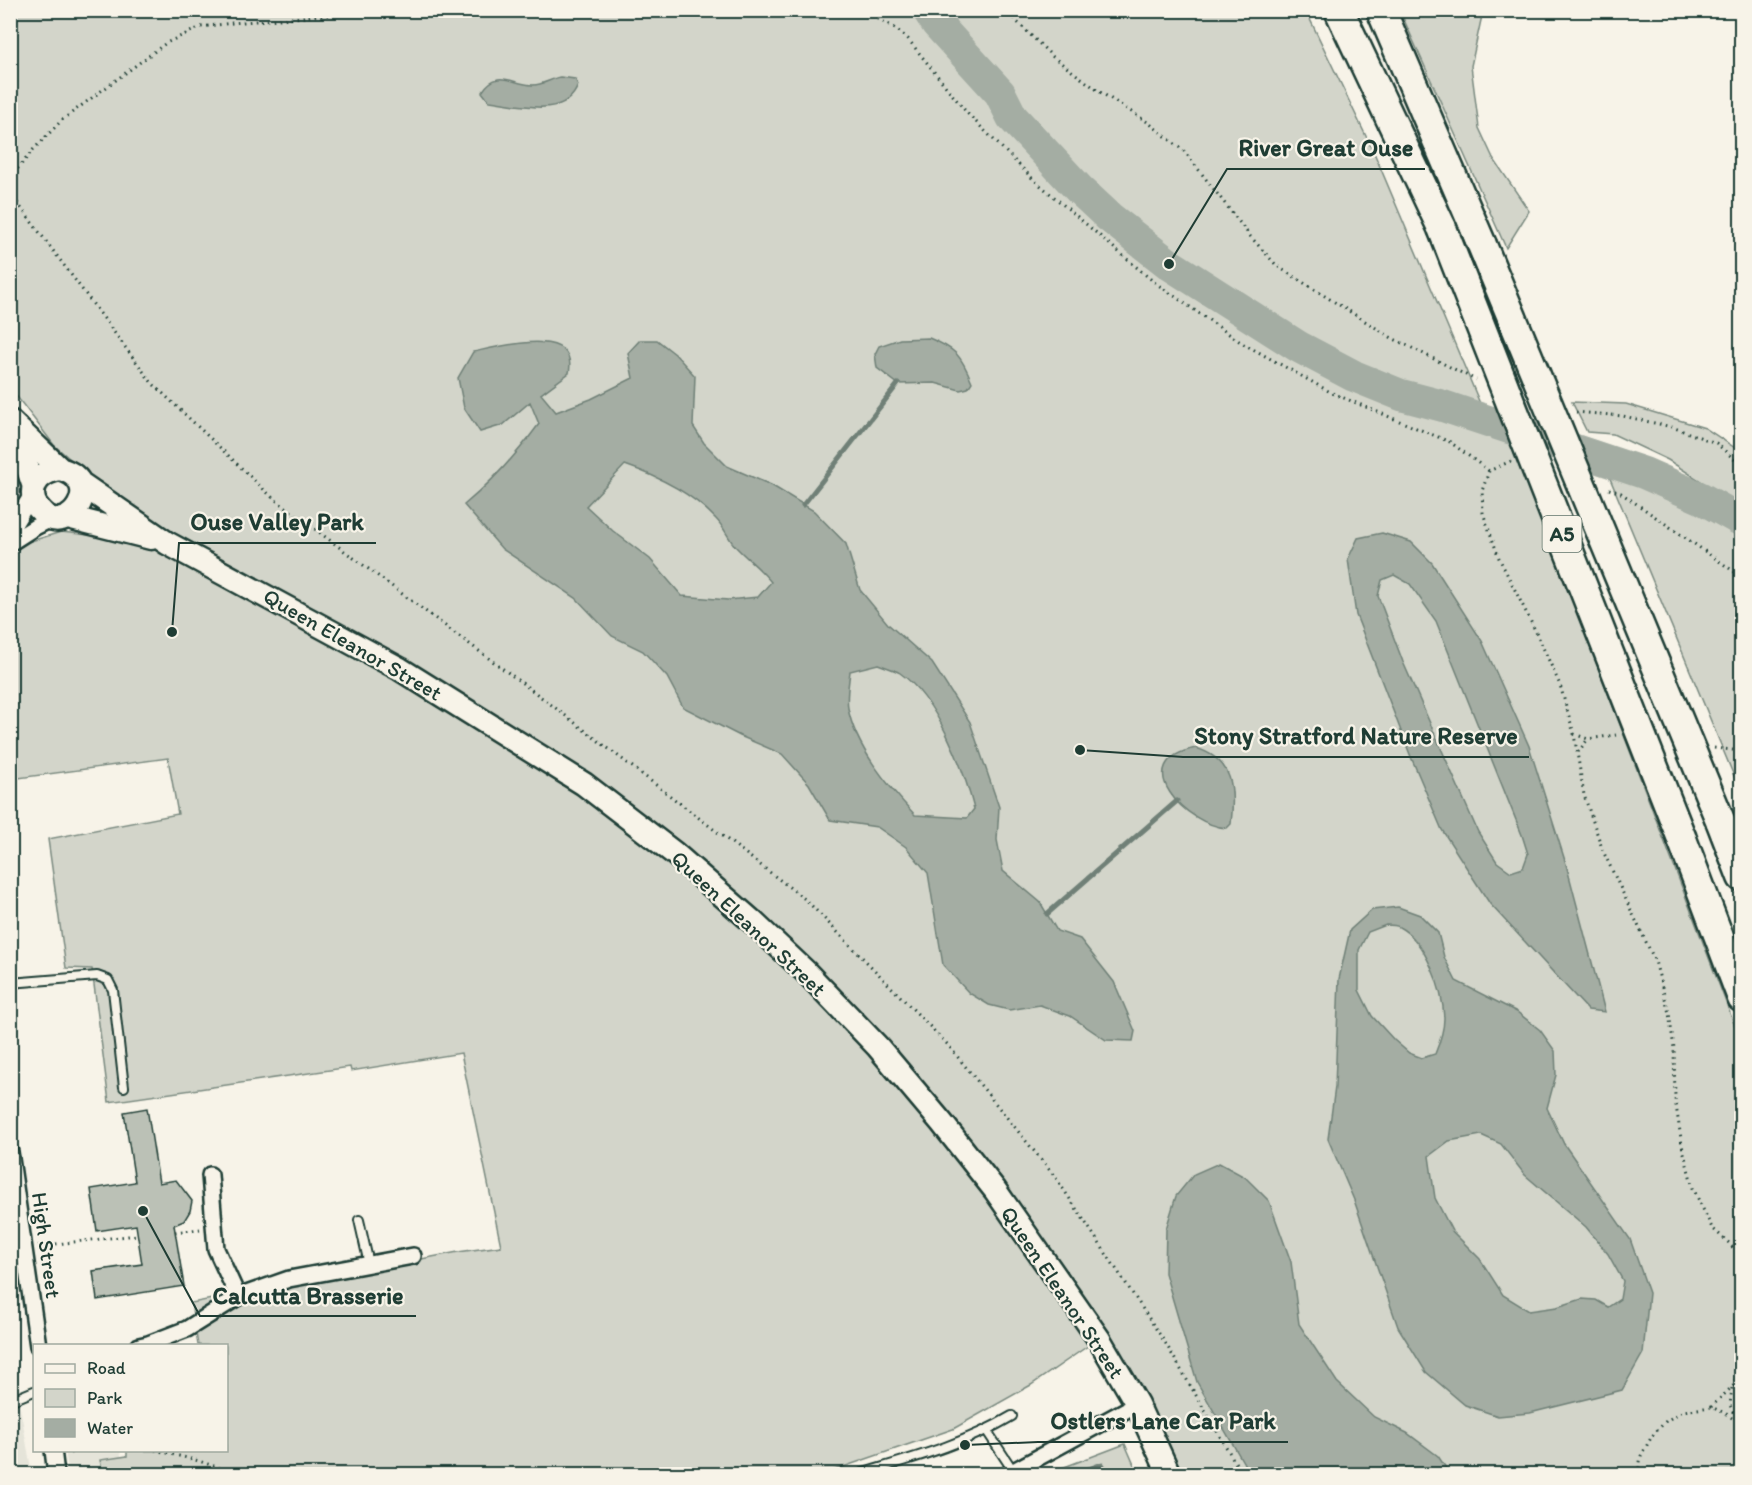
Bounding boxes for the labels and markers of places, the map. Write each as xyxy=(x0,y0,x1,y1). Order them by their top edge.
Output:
callout: River Great Ouse xyxy=(1227,127,1425,169)
callout: Ouse Valley Park xyxy=(179,501,376,543)
callout: Stony Stratford Nature Reserve xyxy=(1183,715,1529,757)
callout: Calcutta Brasserie xyxy=(200,1274,416,1316)
callout: Ostlers Lane Car Park xyxy=(1038,1400,1288,1442)

